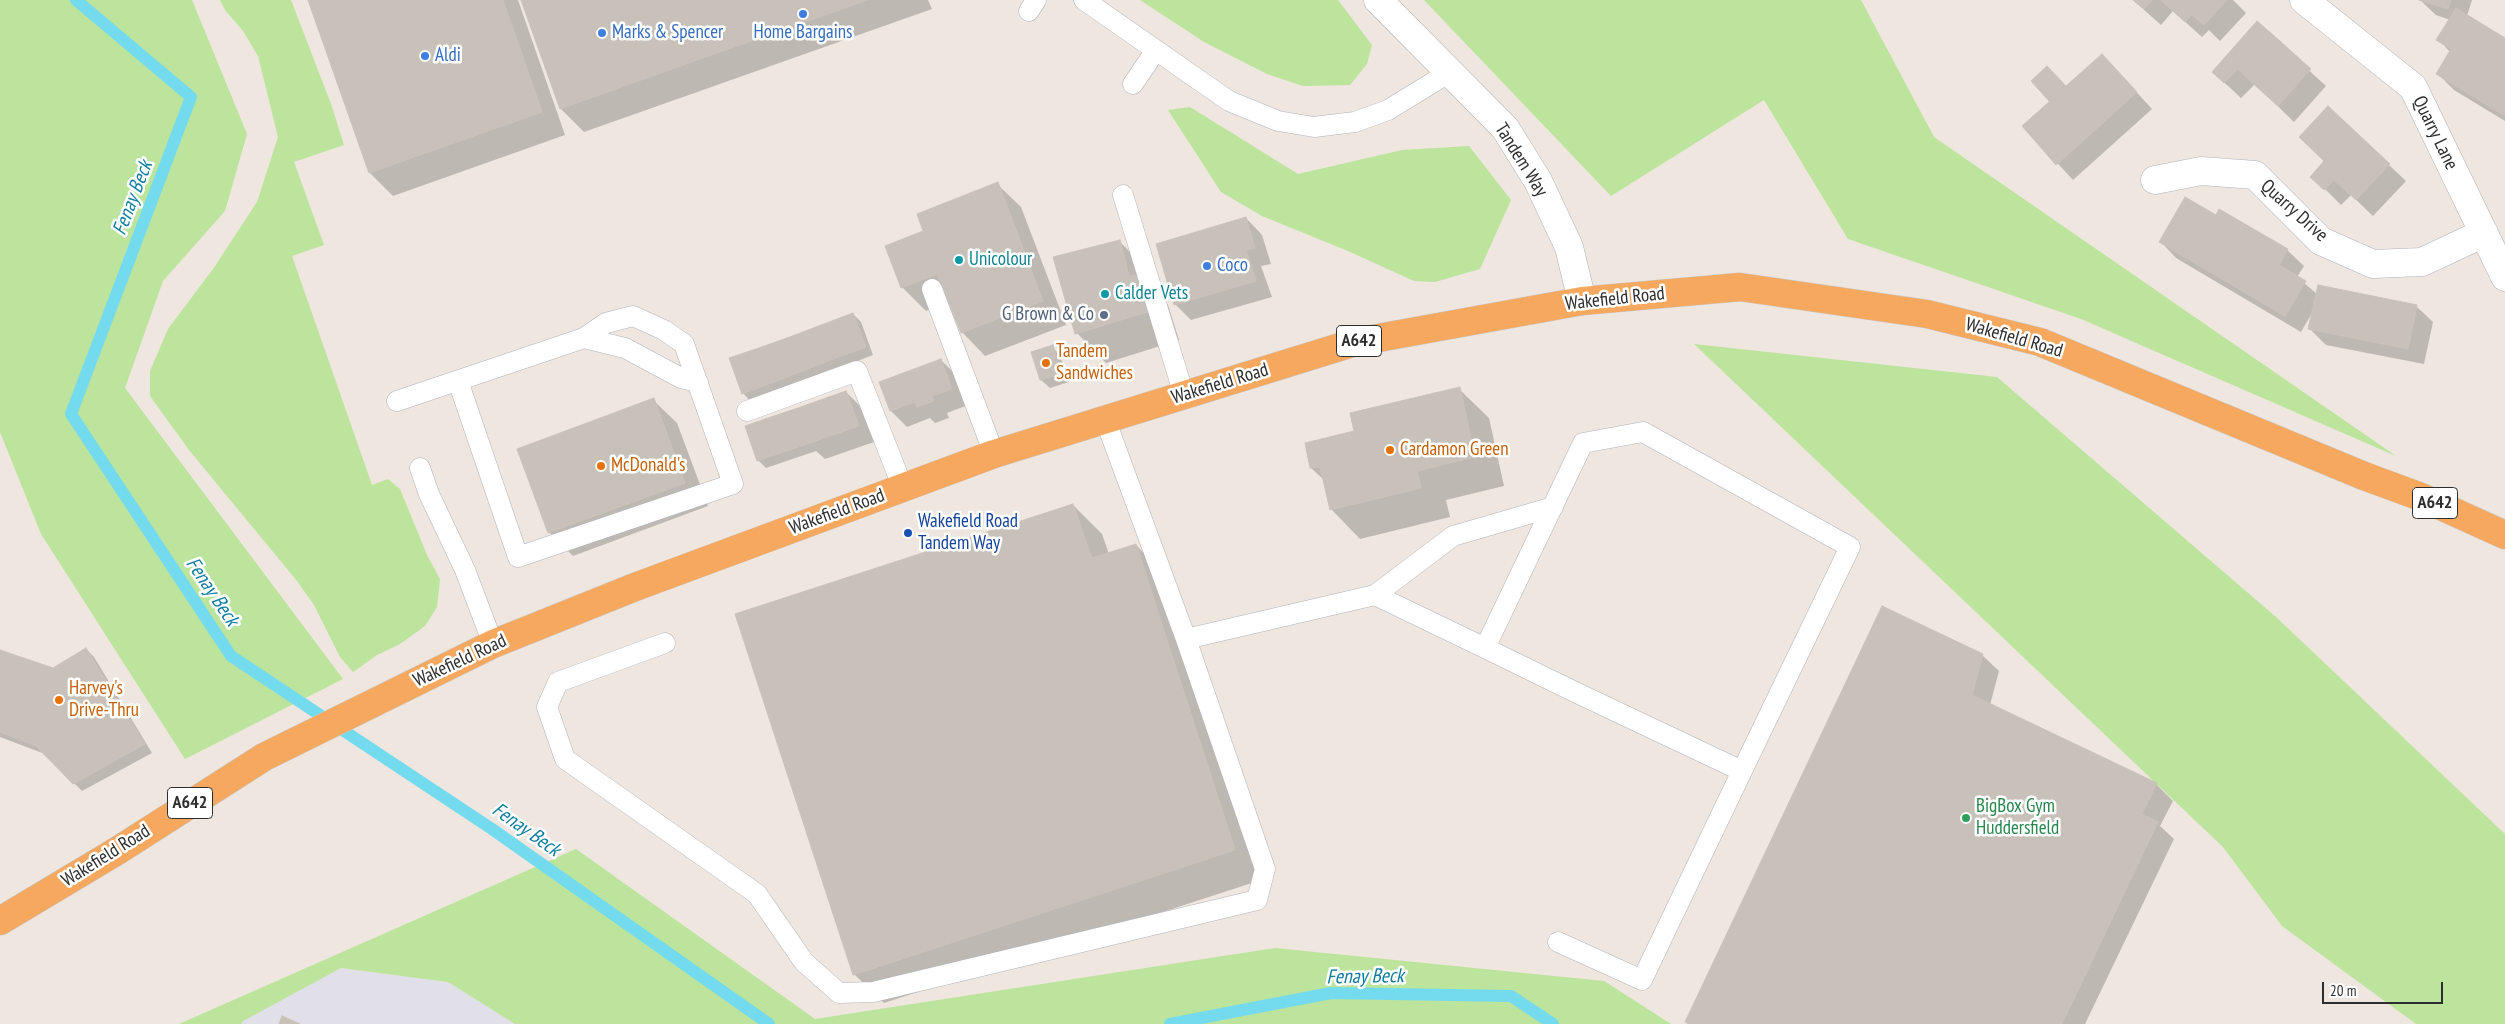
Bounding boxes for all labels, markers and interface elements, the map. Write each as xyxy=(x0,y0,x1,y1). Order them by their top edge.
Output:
marker: Home Bargains xyxy=(797,8,809,20)
place label: Marks & Spencer xyxy=(612,22,723,44)
place label: Home Bargains xyxy=(753,22,853,44)
marker: Marks & Spencer xyxy=(596,27,608,39)
place label: Aldi xyxy=(435,45,461,67)
marker: Aldi xyxy=(419,50,431,62)
street label: Quarry Lane xyxy=(2407,92,2463,174)
street label: Tandem Way xyxy=(1490,119,1552,201)
water label: Fenay Beck xyxy=(108,158,158,238)
street label: Quarry Drive xyxy=(2256,175,2332,247)
place label: Unicolour xyxy=(969,249,1032,271)
marker: Unicolour xyxy=(953,254,965,266)
place label: Coco xyxy=(1217,255,1248,277)
marker: Coco xyxy=(1201,260,1213,272)
street label: Wakefield Road xyxy=(1564,282,1666,316)
place label: Calder Vets xyxy=(1115,283,1188,305)
marker: Calder Vets xyxy=(1099,288,1111,300)
place label: G Brown & Co xyxy=(1002,304,1094,326)
marker: G Brown & Co xyxy=(1098,309,1110,321)
street label: Wakefield Road xyxy=(1963,313,2065,363)
road number: A642 xyxy=(1336,326,1382,356)
place label: Tandem Sandwiches xyxy=(1056,341,1133,385)
marker: Tandem Sandwiches xyxy=(1040,357,1052,369)
street label: Wakefield Road xyxy=(1169,358,1271,410)
place label: Cardamon Green xyxy=(1400,439,1508,461)
marker: Cardamon Green xyxy=(1384,444,1396,456)
place label: McDonald's xyxy=(611,455,686,477)
marker: McDonald's xyxy=(595,460,607,472)
street label: Wakefield Road xyxy=(786,484,888,540)
road number: A642 xyxy=(2412,488,2458,518)
place label: Wakefield Road Tandem Way xyxy=(918,511,1018,555)
marker: Wakefield Road Tandem Way xyxy=(902,527,914,539)
water label: Fenay Beck xyxy=(180,553,244,631)
street label: Wakefield Road xyxy=(410,630,510,692)
place label: Harvey's Drive-Thru xyxy=(69,678,139,722)
marker: Harvey's Drive-Thru xyxy=(53,694,65,706)
road number: A642 xyxy=(168,788,212,818)
place label: BigBox Gym Huddersfield xyxy=(1976,796,2059,840)
water label: Fenay Beck xyxy=(487,798,565,862)
marker: BigBox Gym Huddersfield xyxy=(1960,812,1972,824)
street label: Wakefield Road xyxy=(58,820,154,892)
water label: Fenay Beck xyxy=(1326,964,1404,990)
scale bar xyxy=(2325,972,2446,1004)
text: 20 m xyxy=(2330,981,2356,1000)

